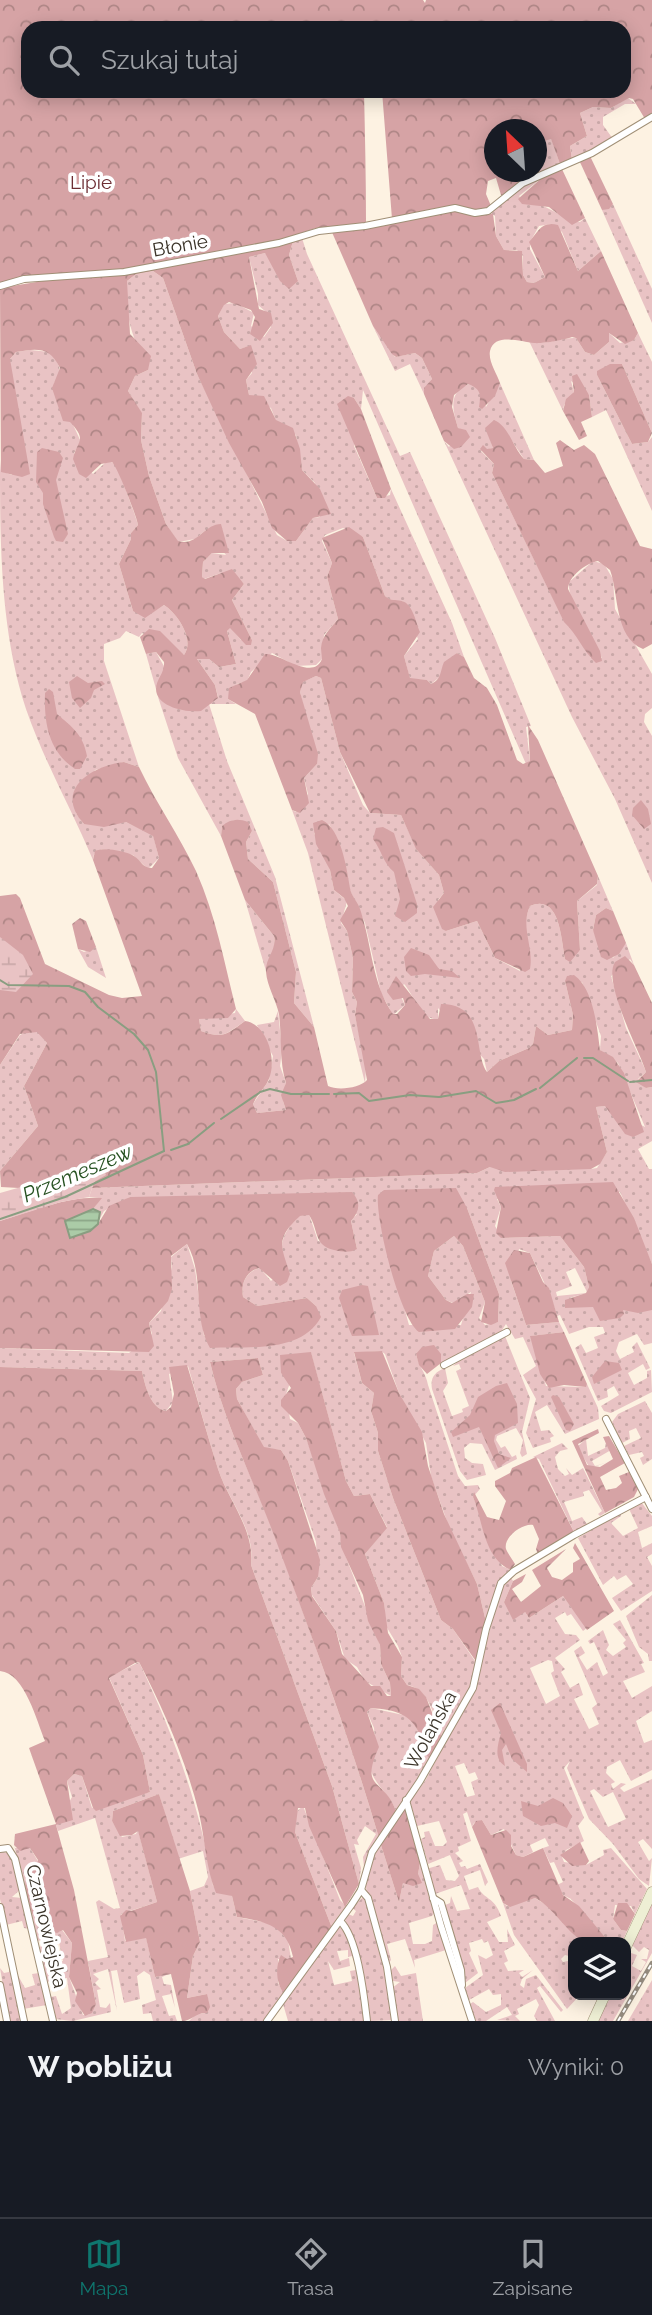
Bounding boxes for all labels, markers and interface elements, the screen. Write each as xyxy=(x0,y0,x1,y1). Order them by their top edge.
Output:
search box xyxy=(21,21,631,98)
icon: search xyxy=(45,41,83,79)
text: Szukaj tutaj xyxy=(101,45,238,75)
north arrow xyxy=(484,119,547,182)
park label: Lipie xyxy=(70,171,112,193)
street label: Błonie xyxy=(151,229,209,261)
water label: Przemeszew xyxy=(18,1138,137,1207)
street label: Wolańska xyxy=(400,1687,460,1773)
street label: Czarnowiejska xyxy=(22,1862,72,1990)
map controls xyxy=(568,1937,631,2000)
button: layers xyxy=(568,1937,631,2000)
text: W pobliżu xyxy=(28,2049,172,2084)
text: Wyniki: 0 xyxy=(528,2053,624,2080)
tab: Mapa xyxy=(79,2235,128,2299)
tab: Trasa xyxy=(287,2235,334,2299)
tab: Zapisane xyxy=(493,2235,573,2299)

